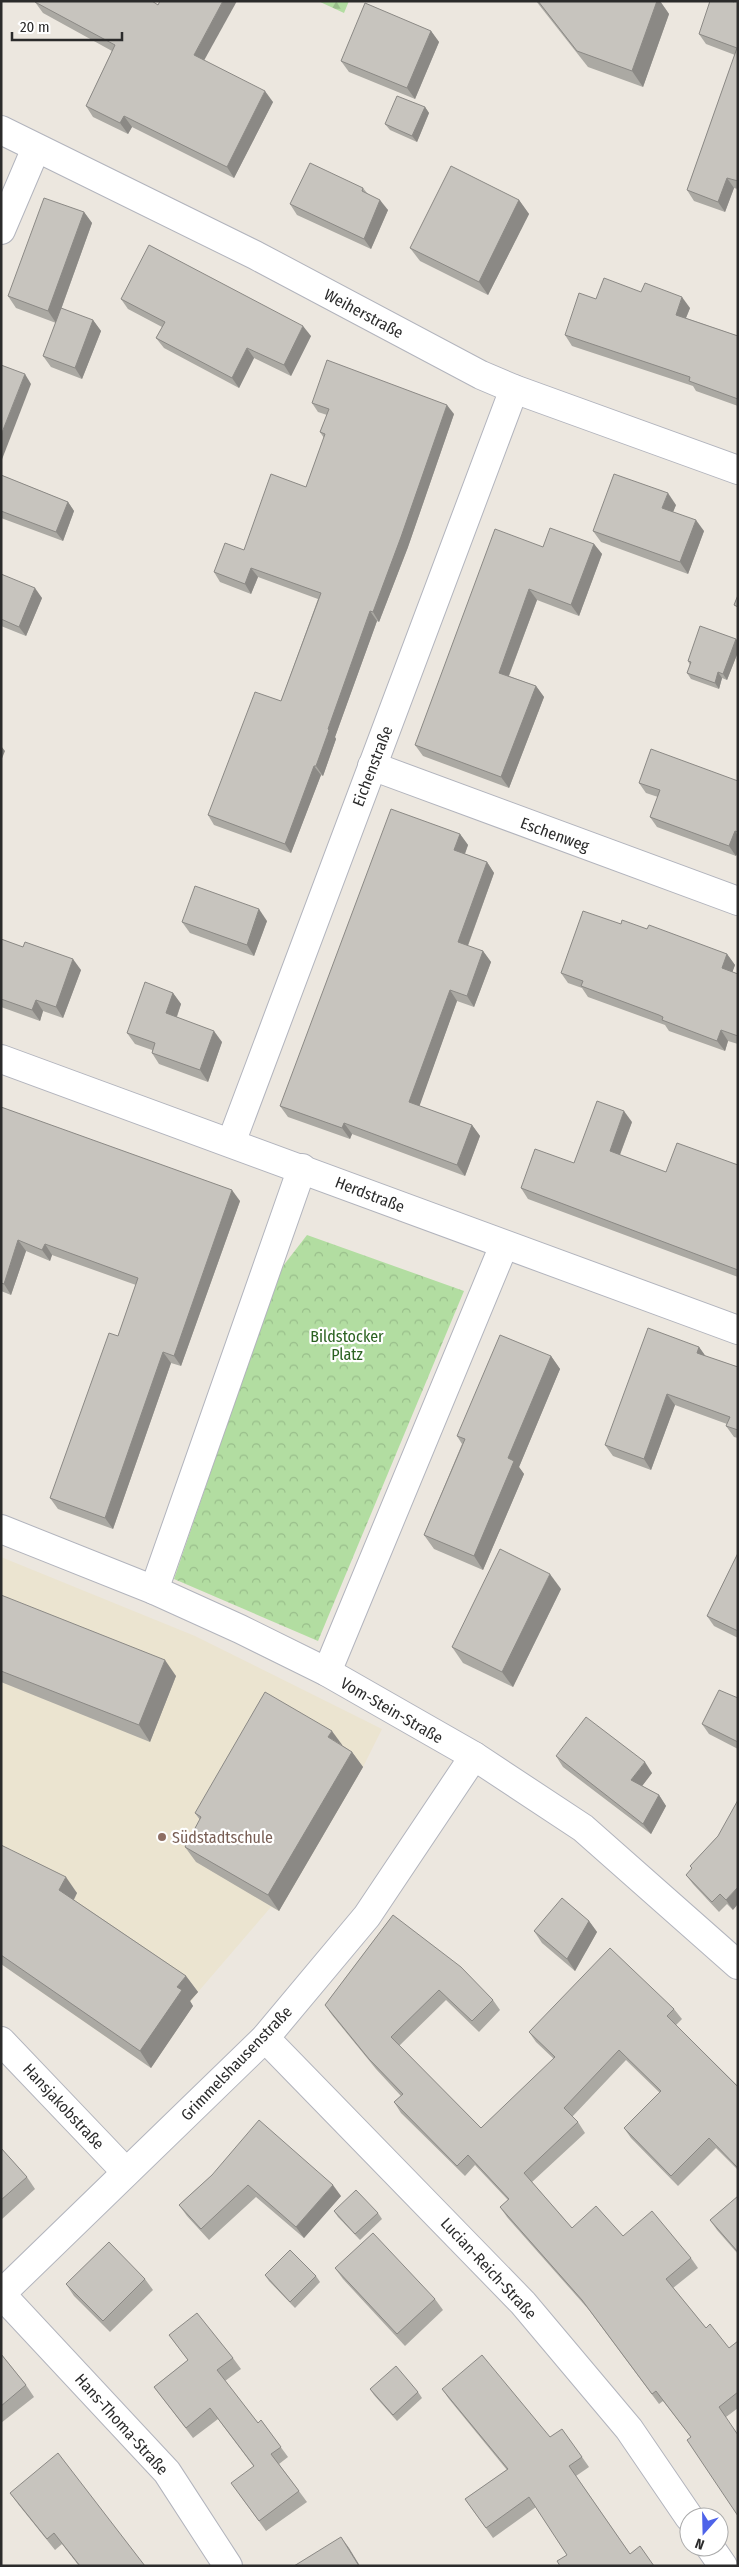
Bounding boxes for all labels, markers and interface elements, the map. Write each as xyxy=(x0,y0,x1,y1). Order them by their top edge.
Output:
scale bar xyxy=(12,10,122,42)
text: 20 m xyxy=(20,18,50,36)
street label: Weiherstraße xyxy=(321,285,407,342)
street label: Eichenstraße xyxy=(348,723,397,809)
street label: Eschenweg xyxy=(518,813,592,856)
street label: Herdstraße xyxy=(332,1173,407,1216)
park label: Bildstocker Platz xyxy=(310,1327,384,1364)
street label: Vom-Stein-Straße xyxy=(337,1673,446,1747)
place label: Südstadtschule xyxy=(172,1828,273,1847)
marker: Südstadtschule xyxy=(156,1831,168,1843)
street label: Grimmelshausenstraße xyxy=(177,2002,296,2124)
street label: Hansjakobstraße xyxy=(19,2060,108,2153)
street label: Lucian-Reich-Straße xyxy=(437,2214,541,2323)
street label: Hans-Thoma-Straße xyxy=(71,2370,172,2479)
north arrow xyxy=(679,2507,729,2557)
text: N xyxy=(693,2534,707,2553)

